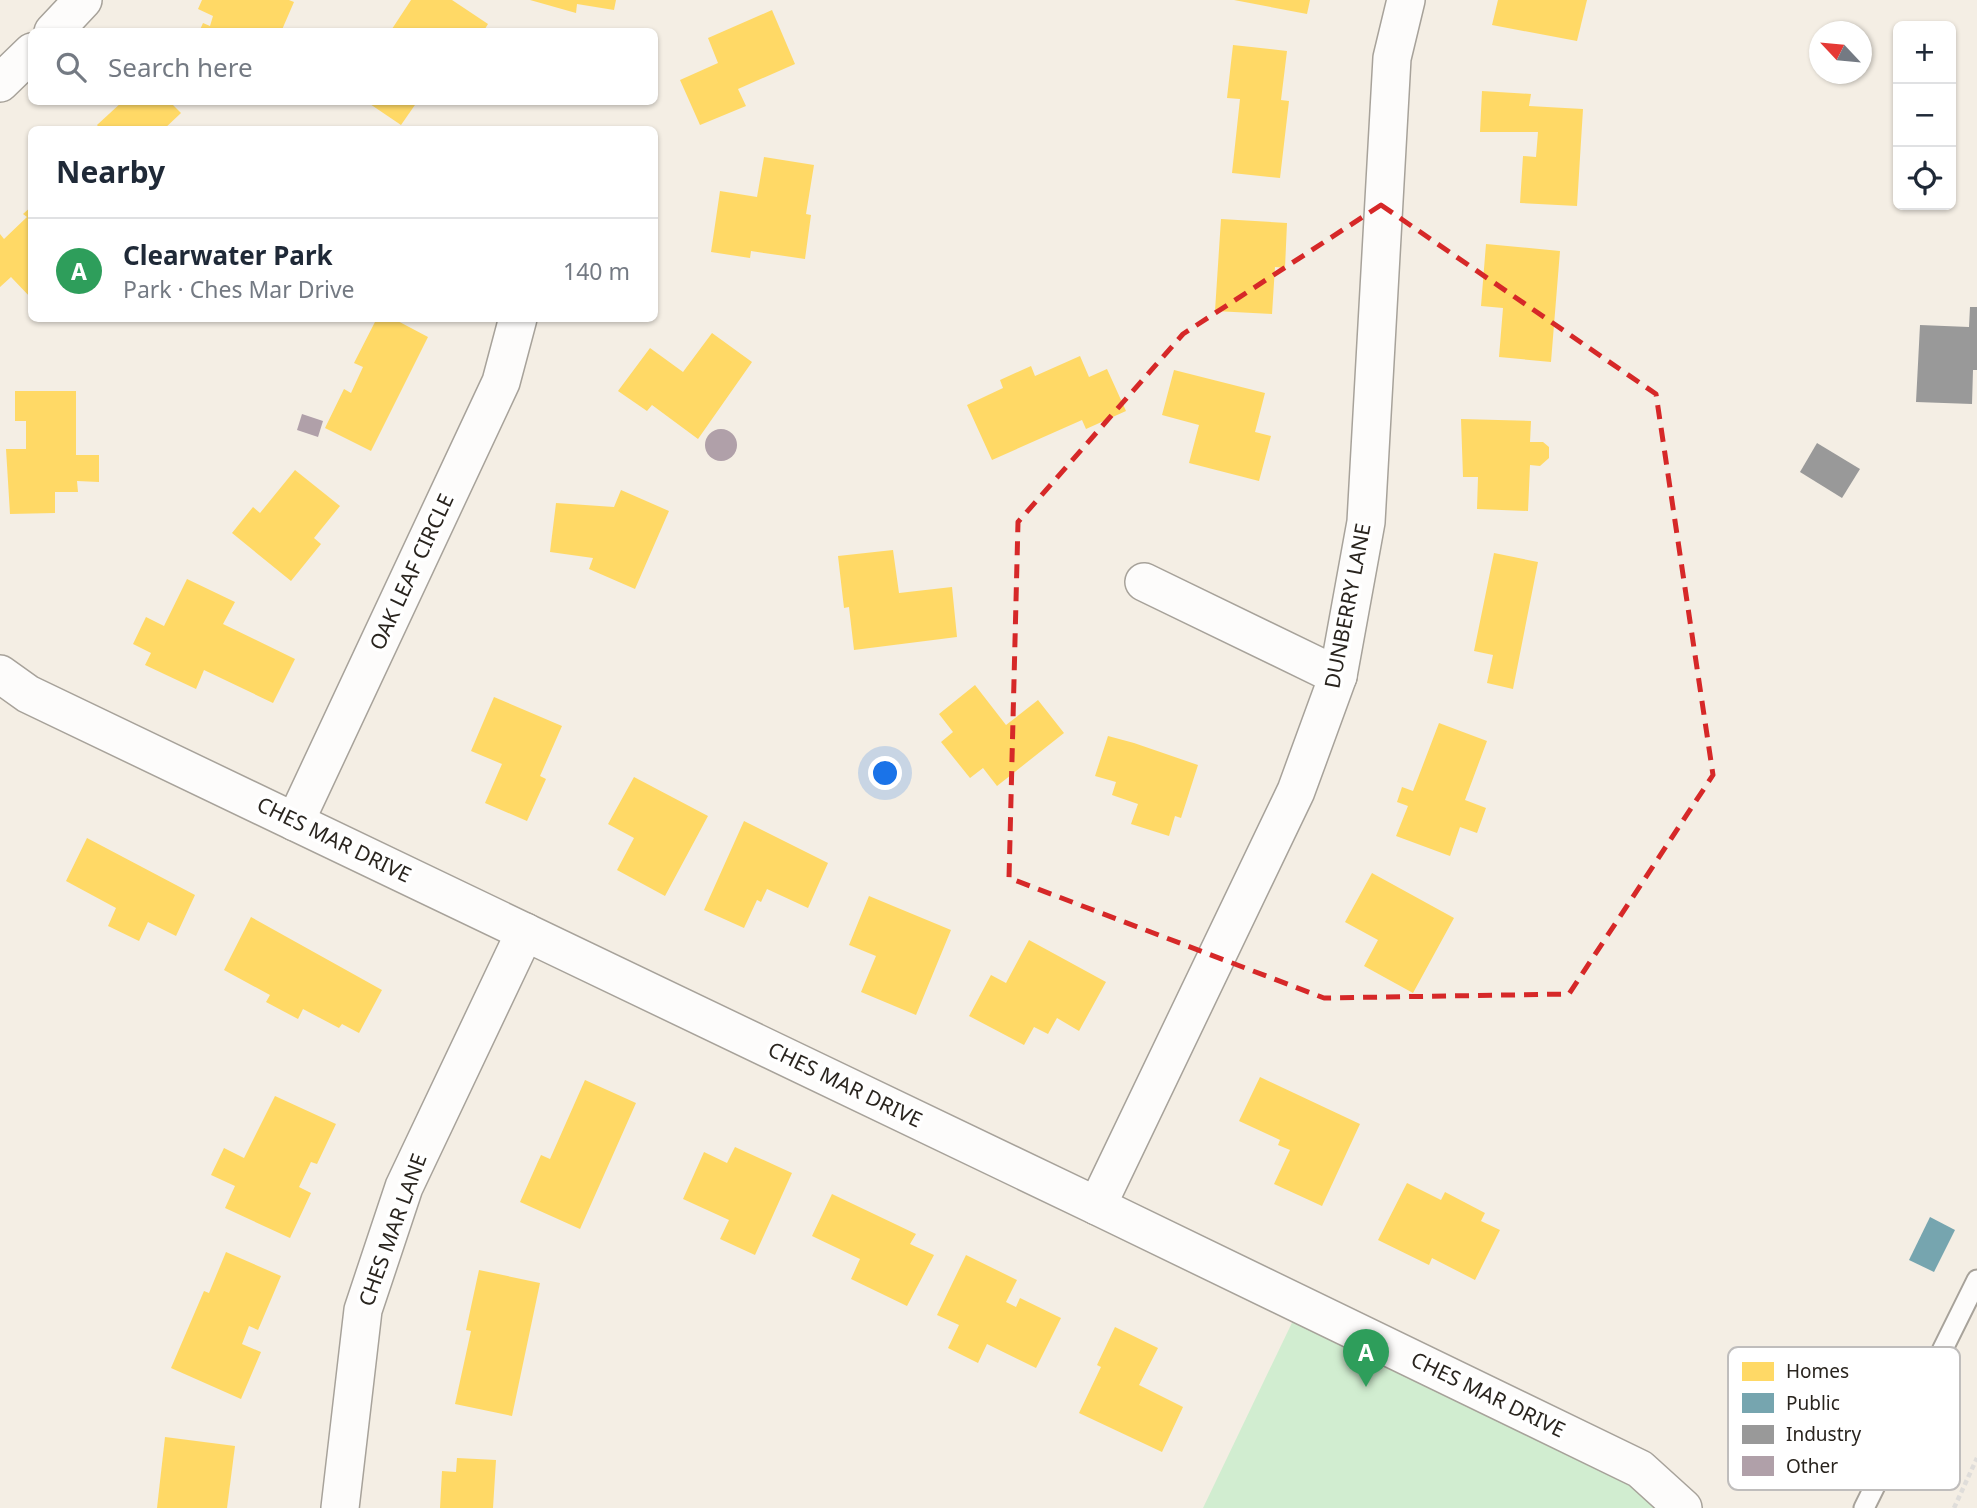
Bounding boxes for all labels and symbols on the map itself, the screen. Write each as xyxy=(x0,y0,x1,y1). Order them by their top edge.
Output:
north arrow xyxy=(1809,21,1872,84)
street label: OAK LEAF CIRCLE xyxy=(363,489,460,654)
street label: DUNBERRY LANE xyxy=(1317,521,1377,691)
your location xyxy=(868,756,902,790)
street label: CHES MAR DRIVE xyxy=(253,790,416,889)
street label: CHES MAR DRIVE xyxy=(764,1035,927,1134)
street label: CHES MAR LANE xyxy=(351,1149,433,1310)
pin: A xyxy=(1343,1329,1389,1387)
street label: CHES MAR DRIVE xyxy=(1407,1345,1570,1444)
legend xyxy=(1728,1347,1960,1490)
text: Homes xyxy=(1786,1358,1849,1384)
text: Public xyxy=(1786,1390,1840,1416)
text: Industry xyxy=(1786,1421,1861,1447)
text: Other xyxy=(1786,1453,1838,1479)

